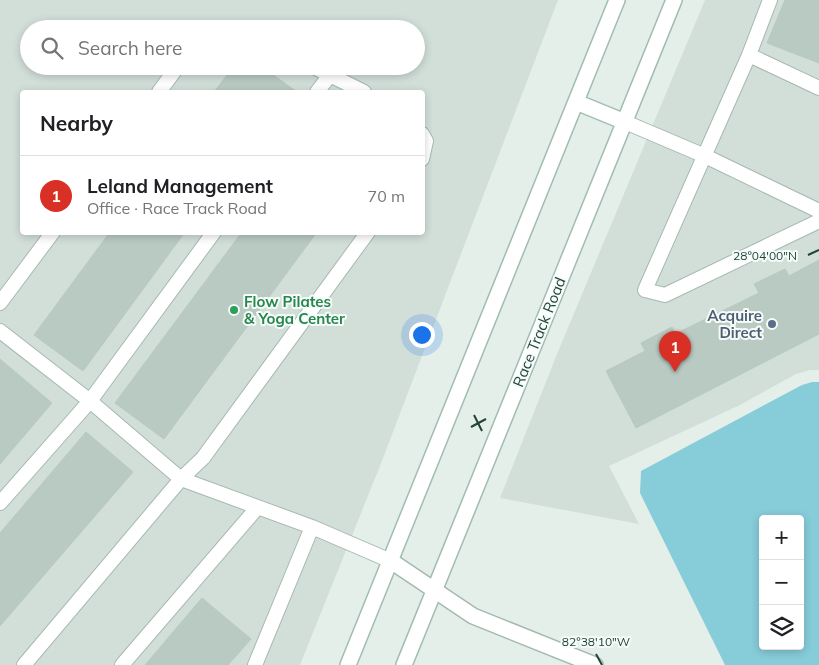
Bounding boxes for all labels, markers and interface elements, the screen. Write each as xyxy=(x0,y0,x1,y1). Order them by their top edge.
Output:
search box xyxy=(20,20,425,75)
icon: search xyxy=(38,34,66,62)
text: Search here xyxy=(78,36,182,60)
text: Nearby xyxy=(40,110,113,136)
text: Leland Management xyxy=(87,174,273,198)
text: 1 xyxy=(51,186,61,206)
text: 70 m xyxy=(368,186,405,206)
text: Office · Race Track Road xyxy=(87,198,267,218)
text: 28°04'00"N xyxy=(733,248,797,263)
street label: Race Track Road xyxy=(508,274,570,390)
place label: Flow Pilates & Yoga Center xyxy=(244,292,345,328)
marker: Flow Pilates & Yoga Center xyxy=(228,304,240,316)
place label: Acquire Direct xyxy=(707,306,762,342)
marker: Acquire Direct xyxy=(766,318,778,330)
your location xyxy=(409,322,435,348)
pin: 1 xyxy=(659,331,691,372)
map controls xyxy=(759,515,804,650)
button: + xyxy=(759,515,804,560)
button: − xyxy=(759,560,804,605)
button: layers xyxy=(759,605,804,650)
text: 82°38'10"W xyxy=(562,634,630,649)

